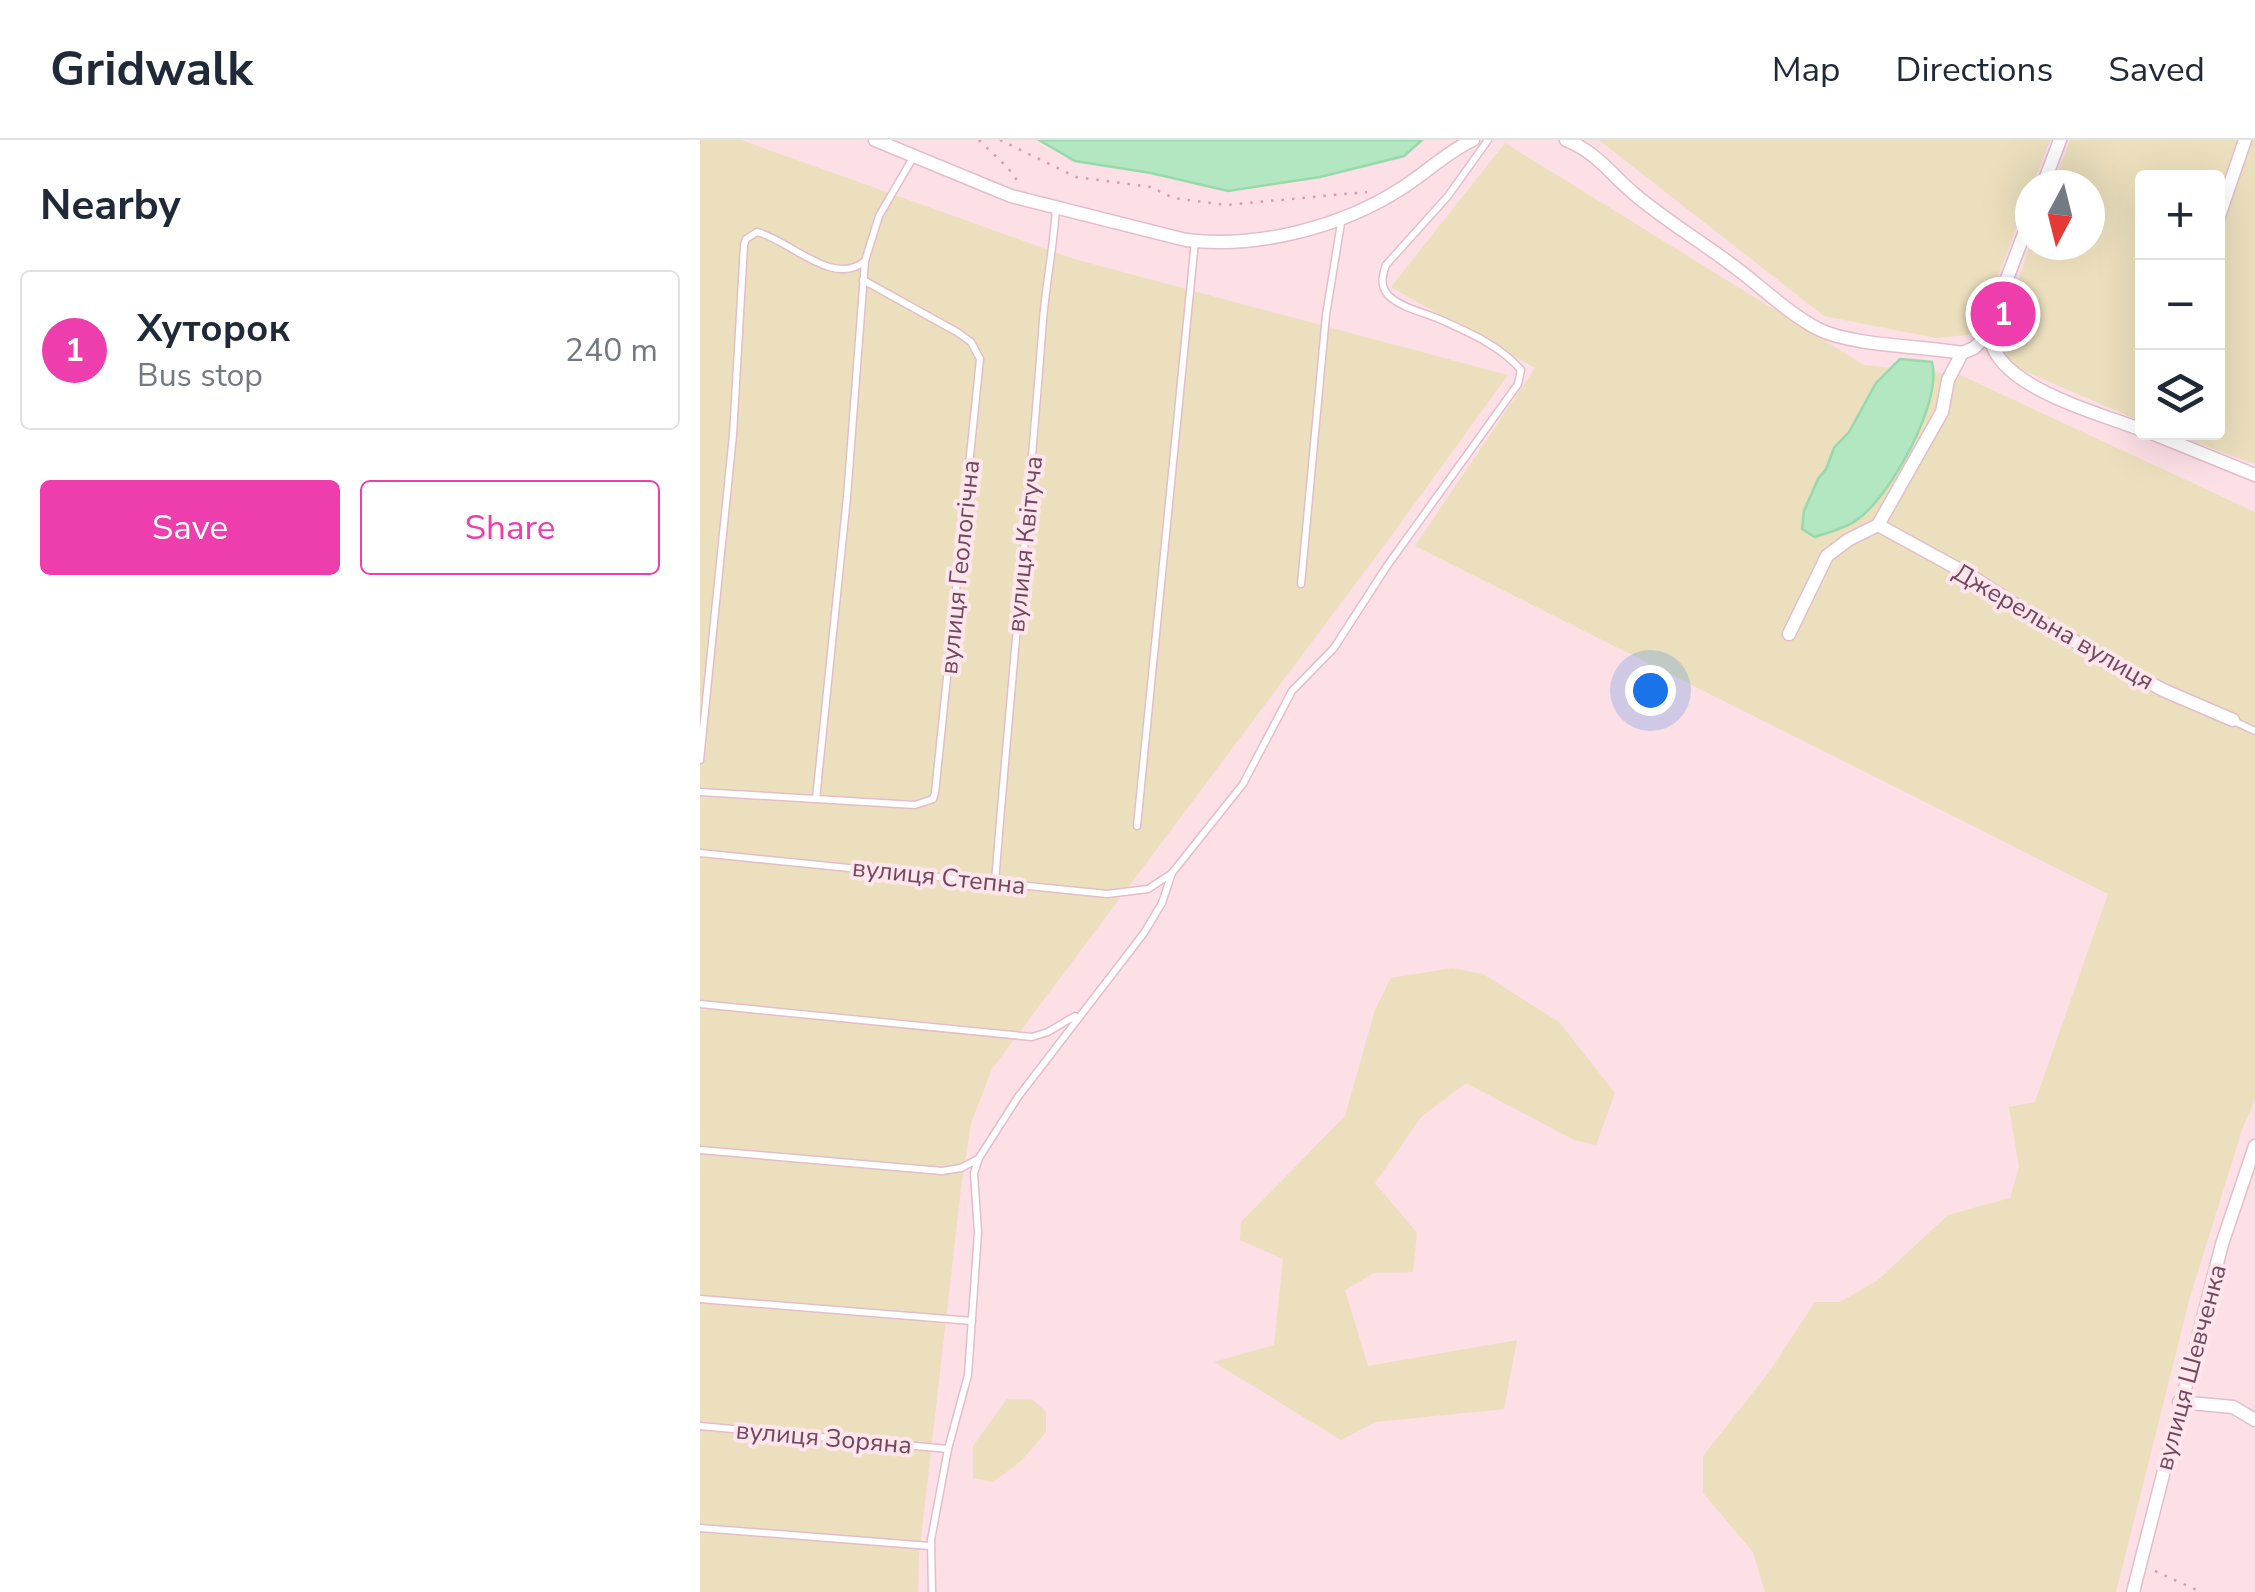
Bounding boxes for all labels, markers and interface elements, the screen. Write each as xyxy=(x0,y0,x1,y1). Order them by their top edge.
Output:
text: Gridwalk xyxy=(50,36,253,102)
text: Map xyxy=(1772,46,1841,93)
text: Directions xyxy=(1896,46,2053,93)
text: Saved xyxy=(2108,46,2205,93)
north arrow xyxy=(2015,170,2105,260)
map controls xyxy=(2135,170,2225,440)
button: + xyxy=(2135,170,2225,260)
text: Nearby xyxy=(40,177,181,234)
button: − xyxy=(2135,260,2225,350)
pin: 1 xyxy=(1970,276,2036,352)
text: Хуторок xyxy=(137,303,290,354)
text: 1 xyxy=(65,329,84,372)
text: 240 m xyxy=(565,329,658,372)
button: layers xyxy=(2135,350,2225,440)
text: Bus stop xyxy=(137,354,263,397)
street label: вулиця Квітуча xyxy=(999,454,1051,634)
street label: вулиця Геологічна xyxy=(932,458,988,676)
button: Save xyxy=(40,480,340,575)
button: Share xyxy=(360,480,660,575)
street label: Джерельна вулиця xyxy=(1947,555,2160,698)
your location xyxy=(1625,665,1676,716)
street label: вулиця Степна xyxy=(851,851,1027,903)
street label: вулиця Шевченка xyxy=(2147,1260,2235,1474)
street label: вулиця Зоряна xyxy=(735,1413,913,1463)

